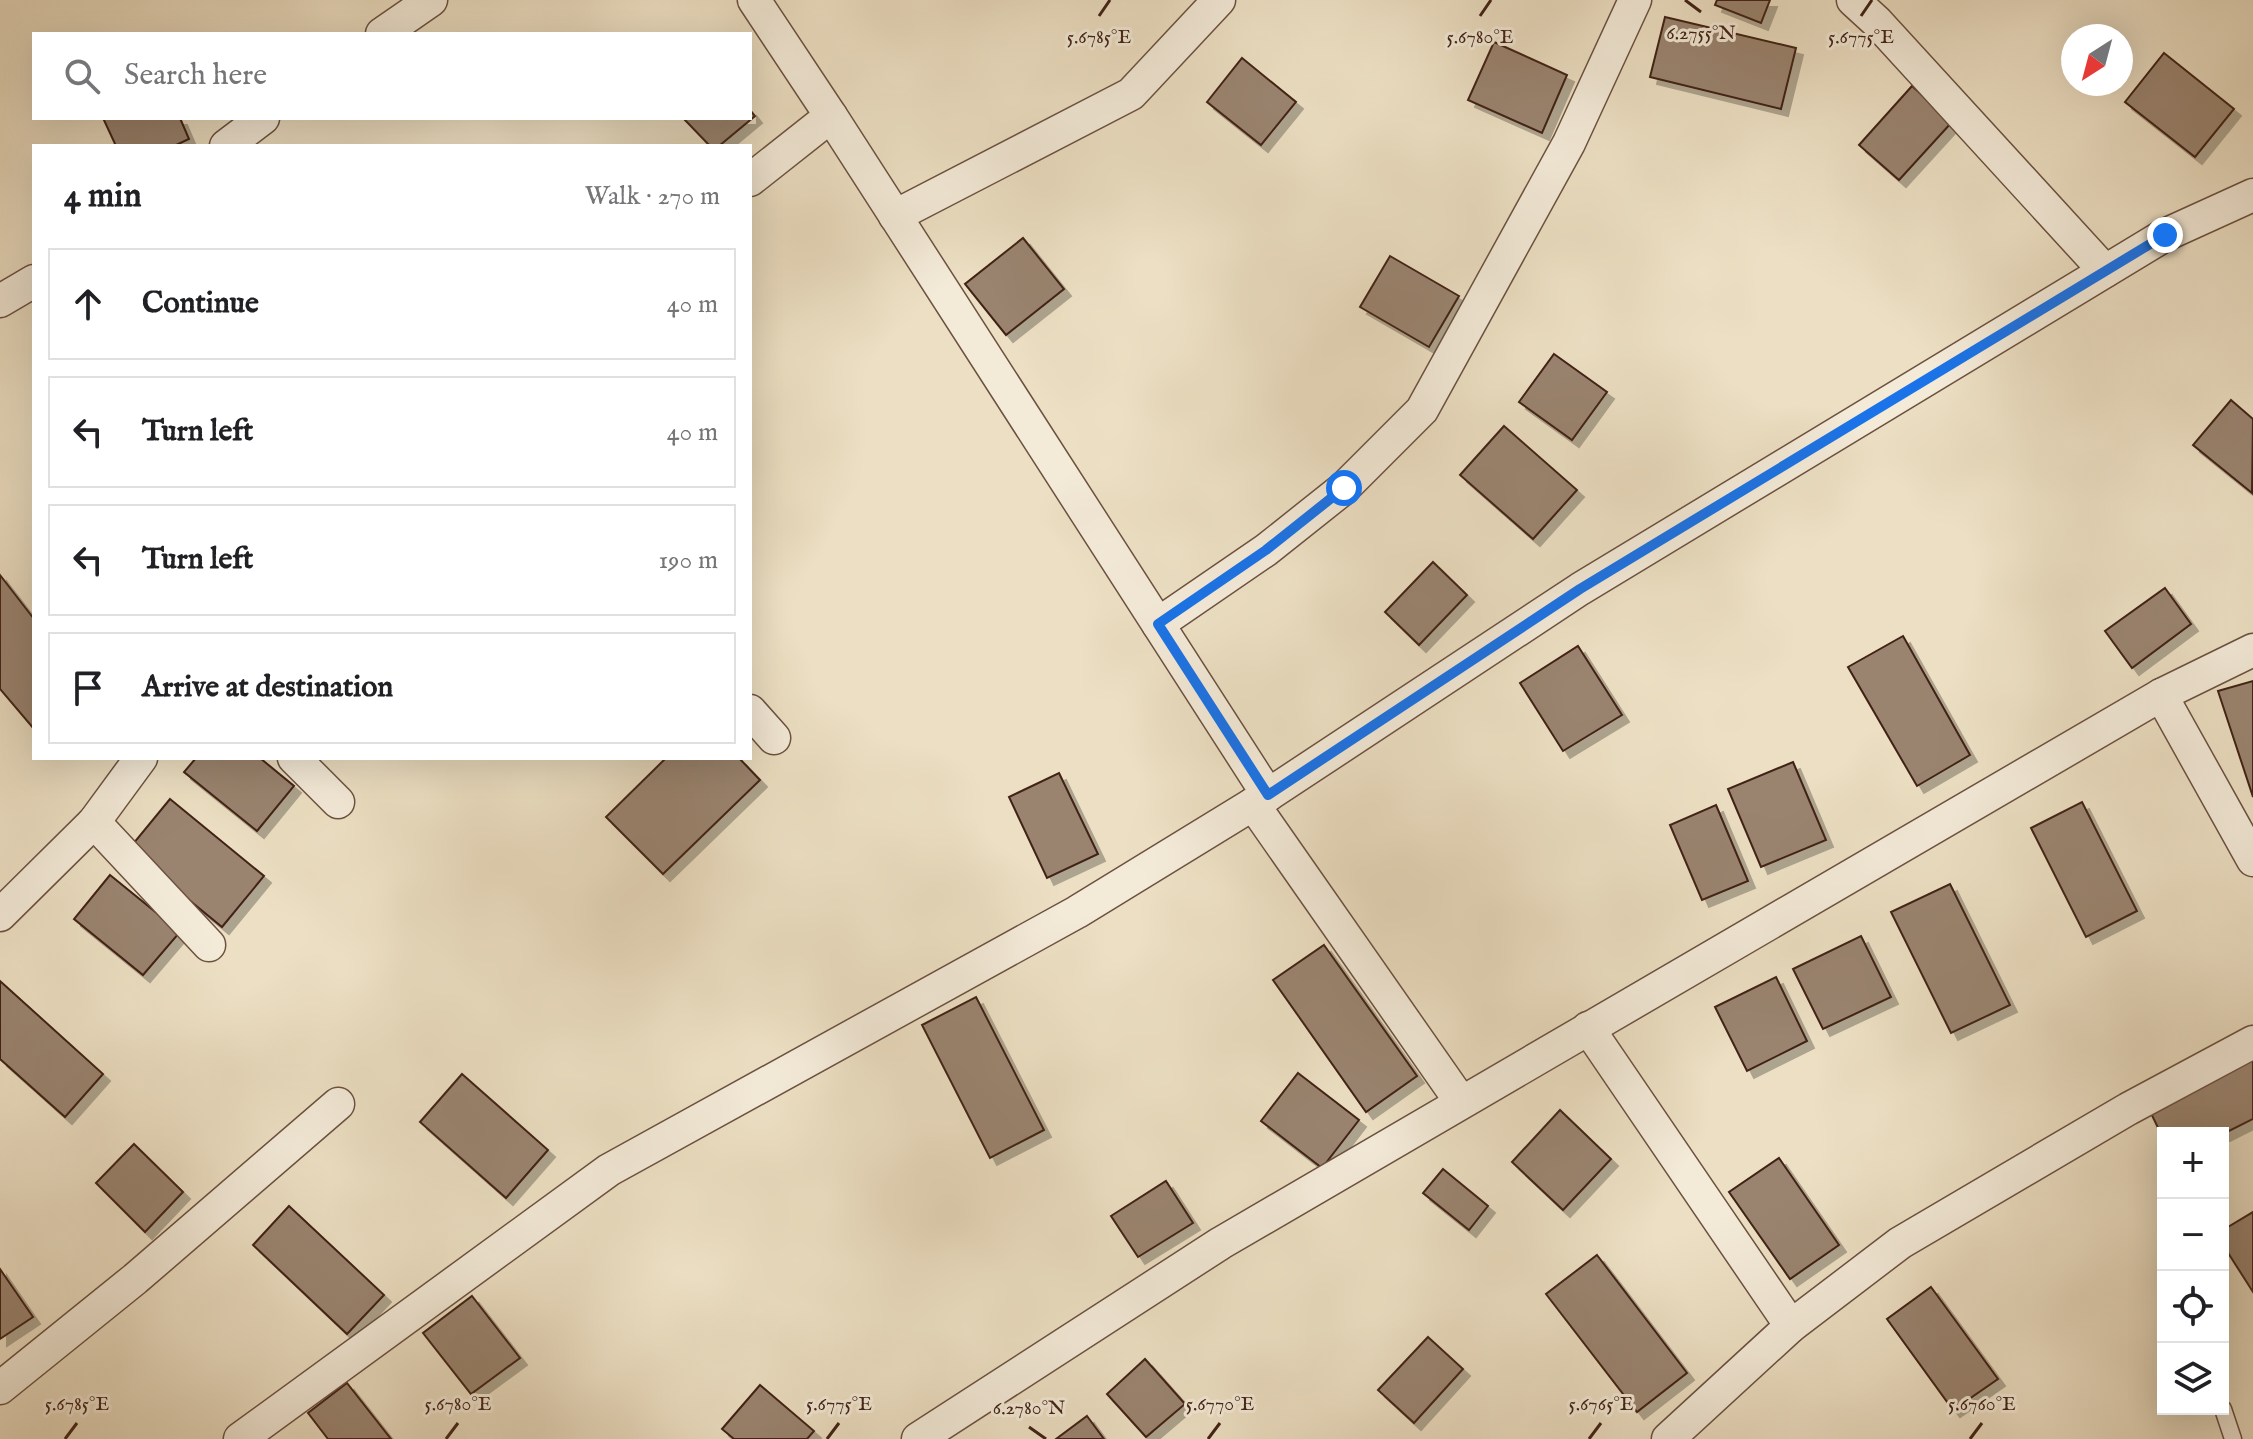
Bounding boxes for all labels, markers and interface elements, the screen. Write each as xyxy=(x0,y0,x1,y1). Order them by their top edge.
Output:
text: 6.2755°N xyxy=(1666,21,1736,46)
north arrow xyxy=(2061,24,2133,96)
text: 5.6785°E xyxy=(1067,25,1131,50)
text: 5.6780°E xyxy=(1446,25,1514,50)
text: 5.6775°E xyxy=(1828,25,1894,50)
search box xyxy=(32,32,752,120)
icon: search xyxy=(60,54,104,98)
text: Search here xyxy=(124,57,267,95)
text: 4 min xyxy=(64,175,142,218)
text: Walk · 270 m xyxy=(585,180,720,213)
route end xyxy=(2147,217,2183,253)
icon: ahead xyxy=(66,282,110,326)
text: Continue xyxy=(142,285,259,323)
text: 40 m xyxy=(667,288,718,321)
icon: left xyxy=(66,410,110,454)
text: Turn left xyxy=(142,413,253,451)
text: 40 m xyxy=(667,416,718,449)
route start xyxy=(1326,470,1362,506)
icon: left xyxy=(66,538,110,582)
text: Turn left xyxy=(142,541,253,579)
text: 190 m xyxy=(658,544,718,577)
icon: arrive xyxy=(66,666,110,710)
text: Arrive at destination xyxy=(142,669,393,707)
map controls xyxy=(2157,1127,2229,1415)
button: + xyxy=(2157,1127,2229,1199)
button: − xyxy=(2157,1199,2229,1271)
button: locate xyxy=(2157,1271,2229,1343)
button: layers xyxy=(2157,1343,2229,1415)
text: 5.6785°E xyxy=(45,1392,109,1417)
text: 5.6780°E xyxy=(424,1392,492,1417)
text: 5.6775°E xyxy=(806,1392,872,1417)
text: 5.6770°E xyxy=(1186,1392,1254,1417)
text: 5.6765°E xyxy=(1568,1392,1634,1417)
text: 5.6760°E xyxy=(1948,1392,2016,1417)
text: 6.2780°N xyxy=(993,1396,1065,1421)

